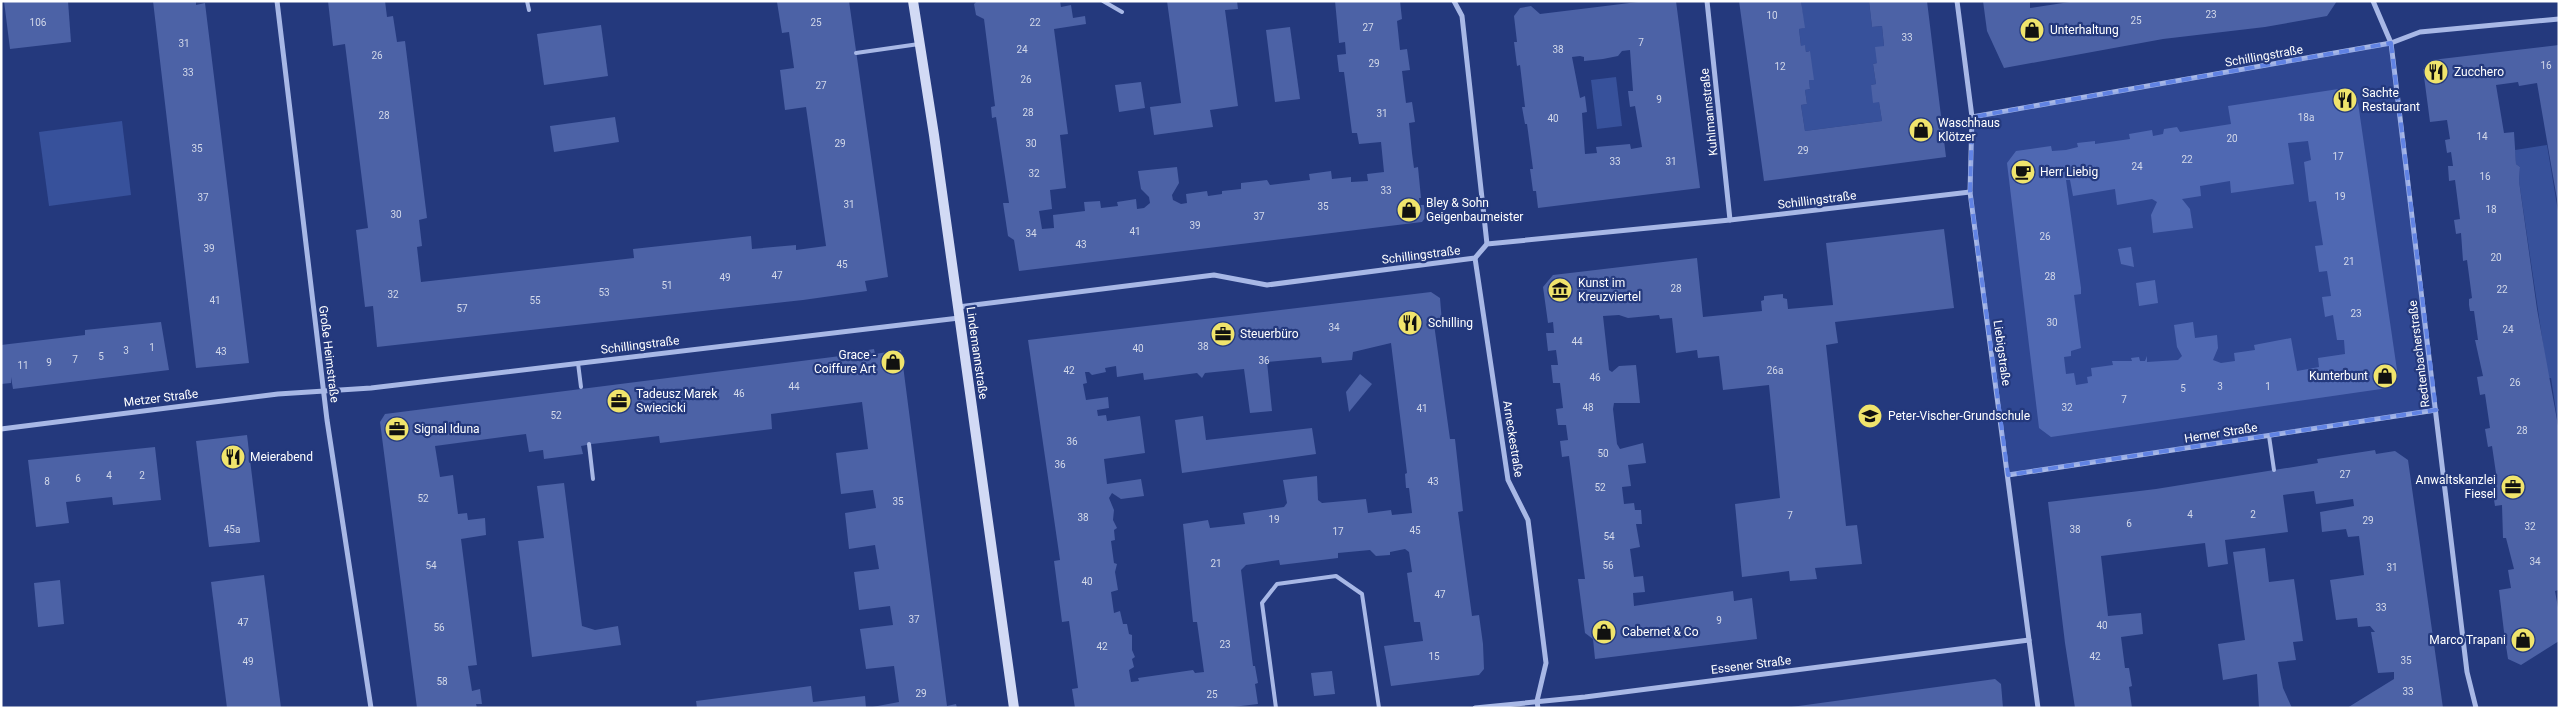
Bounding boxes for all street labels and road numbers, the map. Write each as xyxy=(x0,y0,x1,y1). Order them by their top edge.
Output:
street label: Schillingstraße xyxy=(2224,42,2304,70)
street label: Kuhlmannstraße xyxy=(1697,68,1721,156)
street label: Schillingstraße xyxy=(1777,188,1857,212)
street label: Schillingstraße xyxy=(1381,243,1461,267)
street label: Redtenbacherstraße xyxy=(2405,300,2433,408)
street label: Große Heimstraße xyxy=(316,305,342,403)
street label: Lindemannstraße xyxy=(964,306,990,400)
street label: Liebigstraße xyxy=(1990,319,2014,387)
street label: Schillingstraße xyxy=(600,333,680,357)
street label: Metzer Straße xyxy=(123,386,199,410)
street label: Arneckestraße xyxy=(1500,400,1526,478)
street label: Herner Straße xyxy=(2183,420,2259,446)
street label: Essener Straße xyxy=(1710,653,1792,677)

